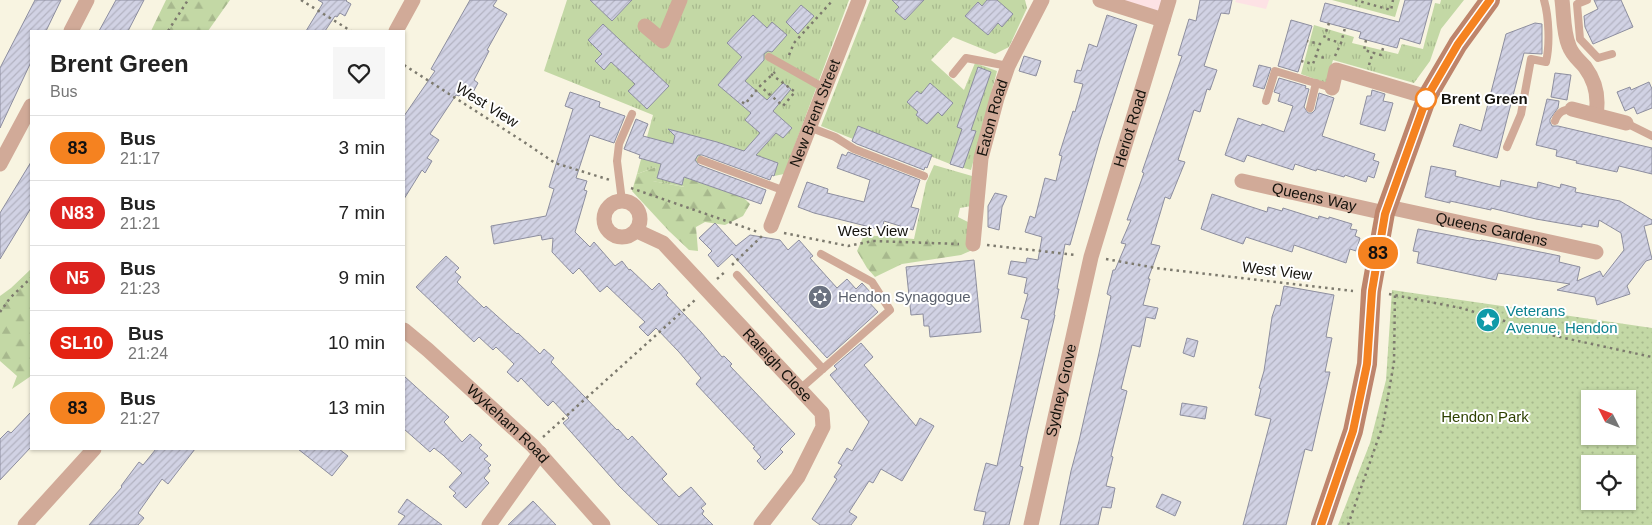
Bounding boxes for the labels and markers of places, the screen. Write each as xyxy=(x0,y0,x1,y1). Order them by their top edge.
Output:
marker: Brent Green xyxy=(1415,88,1437,110)
place label: Brent Green xyxy=(1441,90,1528,107)
synagogue icon: Hendon Synagogue xyxy=(807,284,833,310)
place label: Hendon Synagogue xyxy=(838,288,971,305)
place label: Veterans Avenue, Hendon xyxy=(1506,302,1617,336)
place icon: Veterans Avenue, Hendon xyxy=(1475,307,1501,333)

